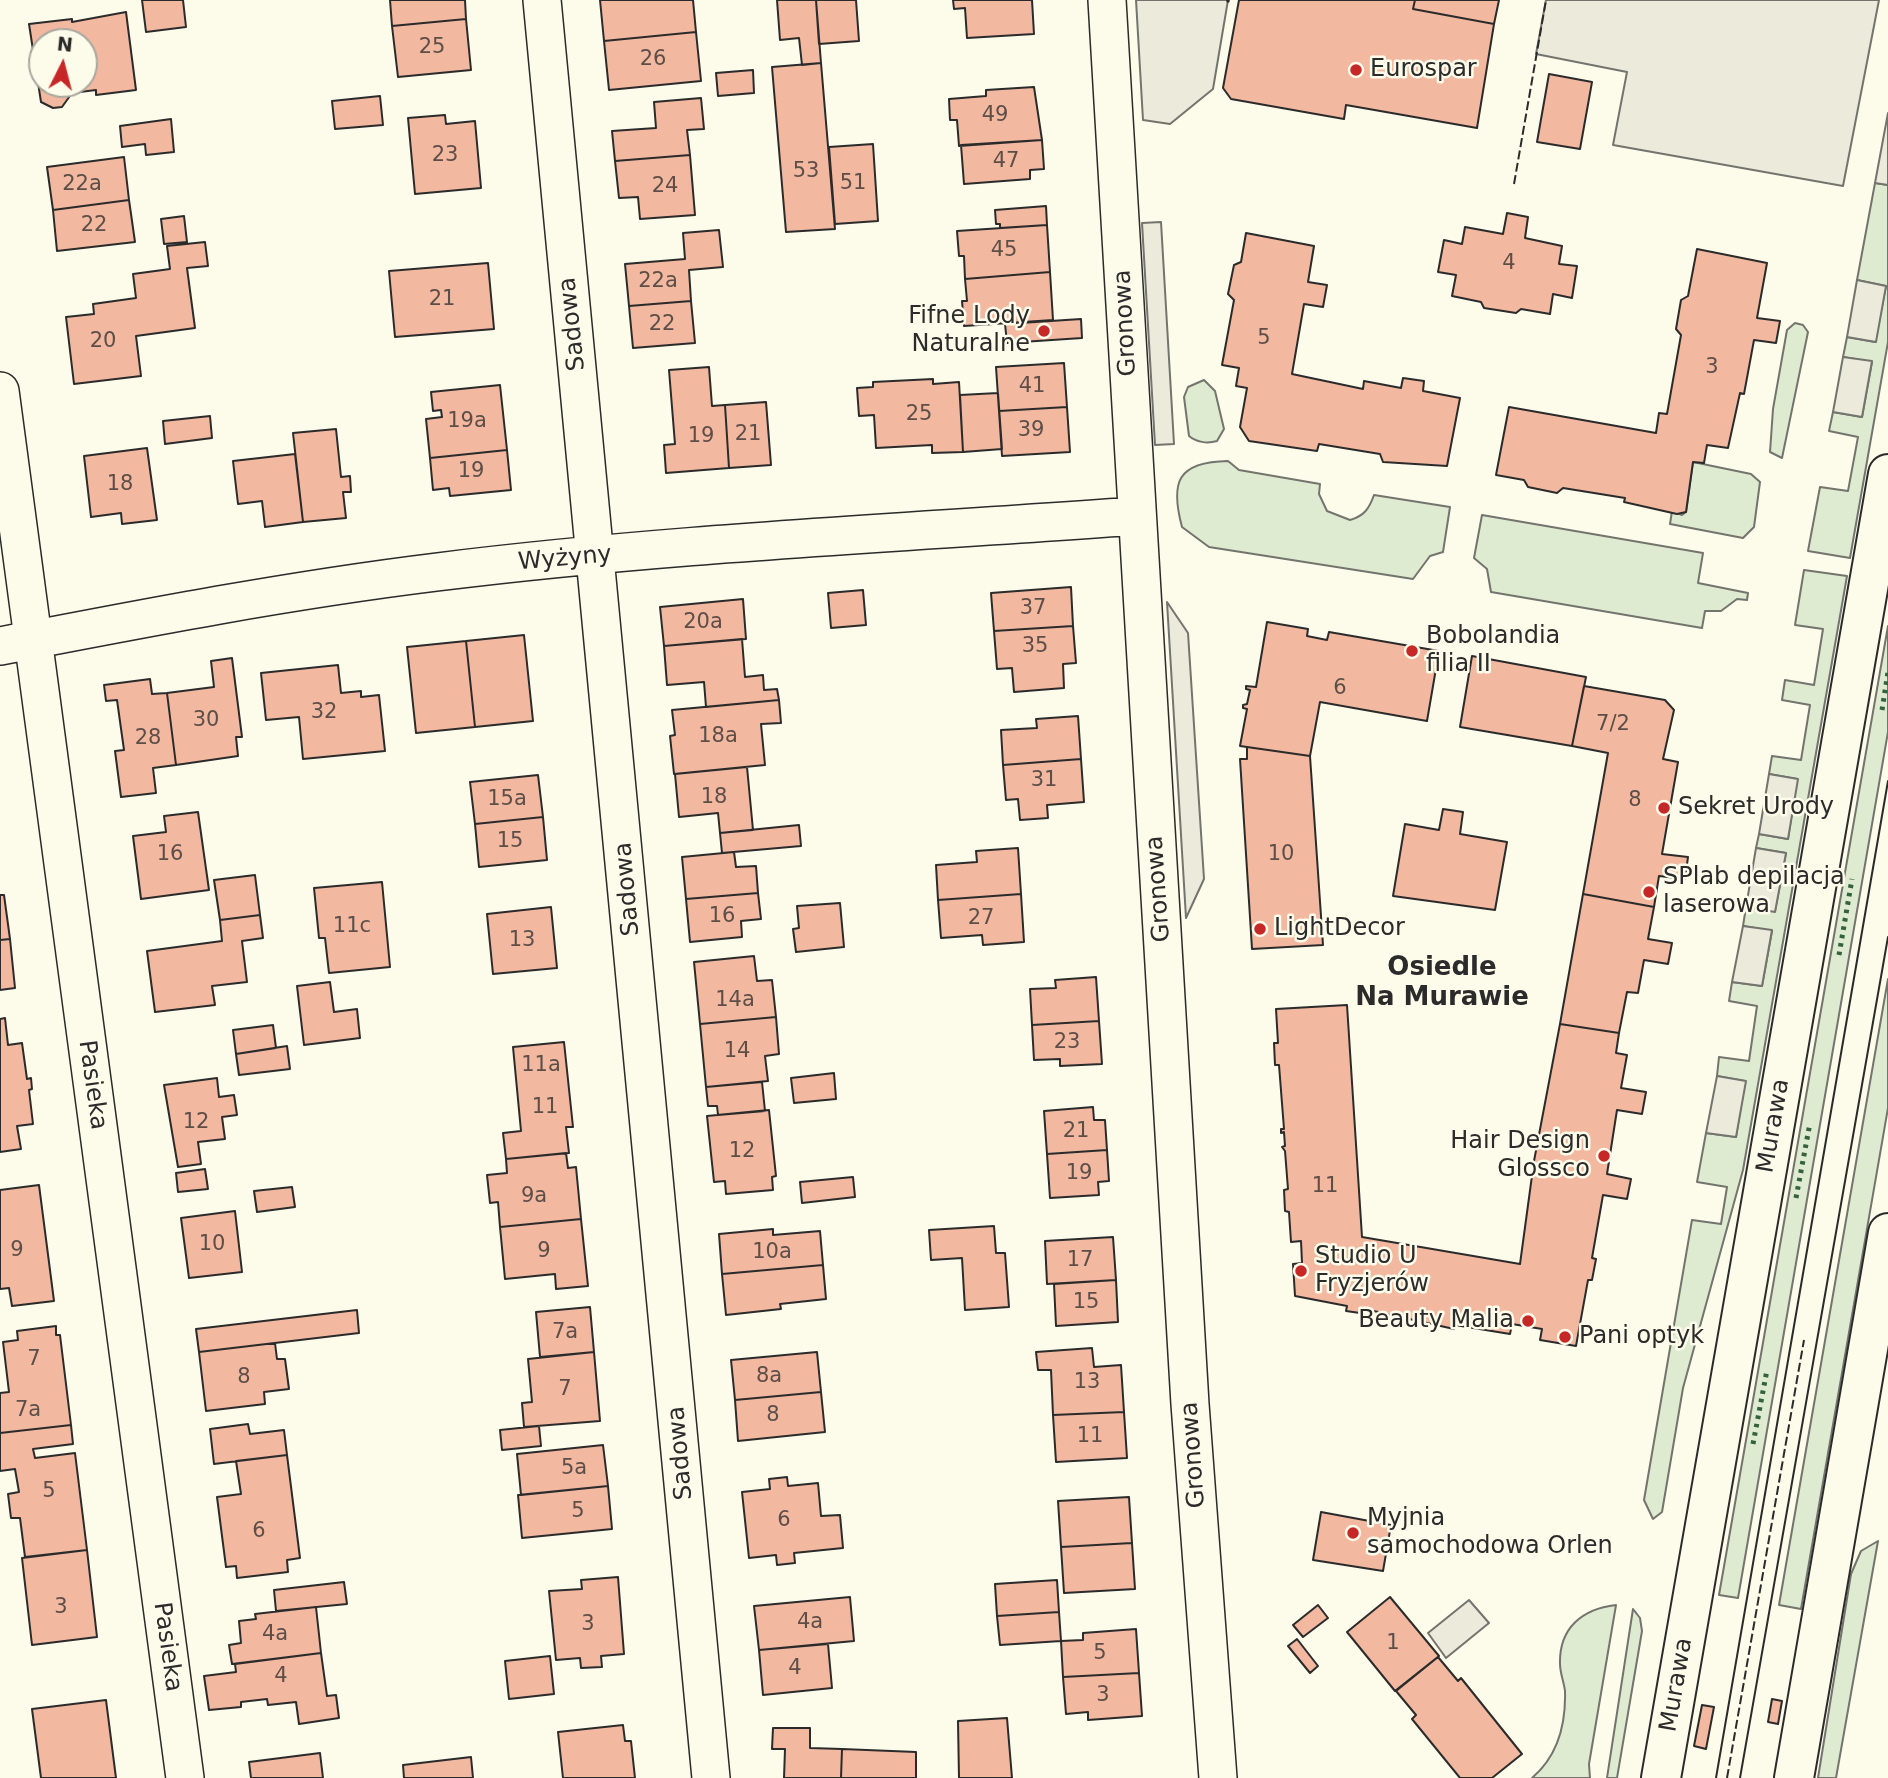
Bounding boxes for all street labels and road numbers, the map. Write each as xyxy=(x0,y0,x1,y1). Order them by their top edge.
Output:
street label: Gronowa xyxy=(1109,269,1143,377)
street label: Sadowa xyxy=(554,276,592,372)
street label: Wyżyny xyxy=(517,541,613,577)
street label: Gronowa xyxy=(1141,835,1177,943)
street label: Sadowa xyxy=(610,841,646,937)
street label: Pasieka xyxy=(71,1038,113,1132)
street label: Murawa xyxy=(1752,1077,1796,1175)
street label: Gronowa xyxy=(1176,1401,1212,1509)
street label: Sadowa xyxy=(663,1405,699,1501)
street label: Pasieka xyxy=(146,1600,188,1694)
street label: Murawa xyxy=(1655,1636,1699,1734)

